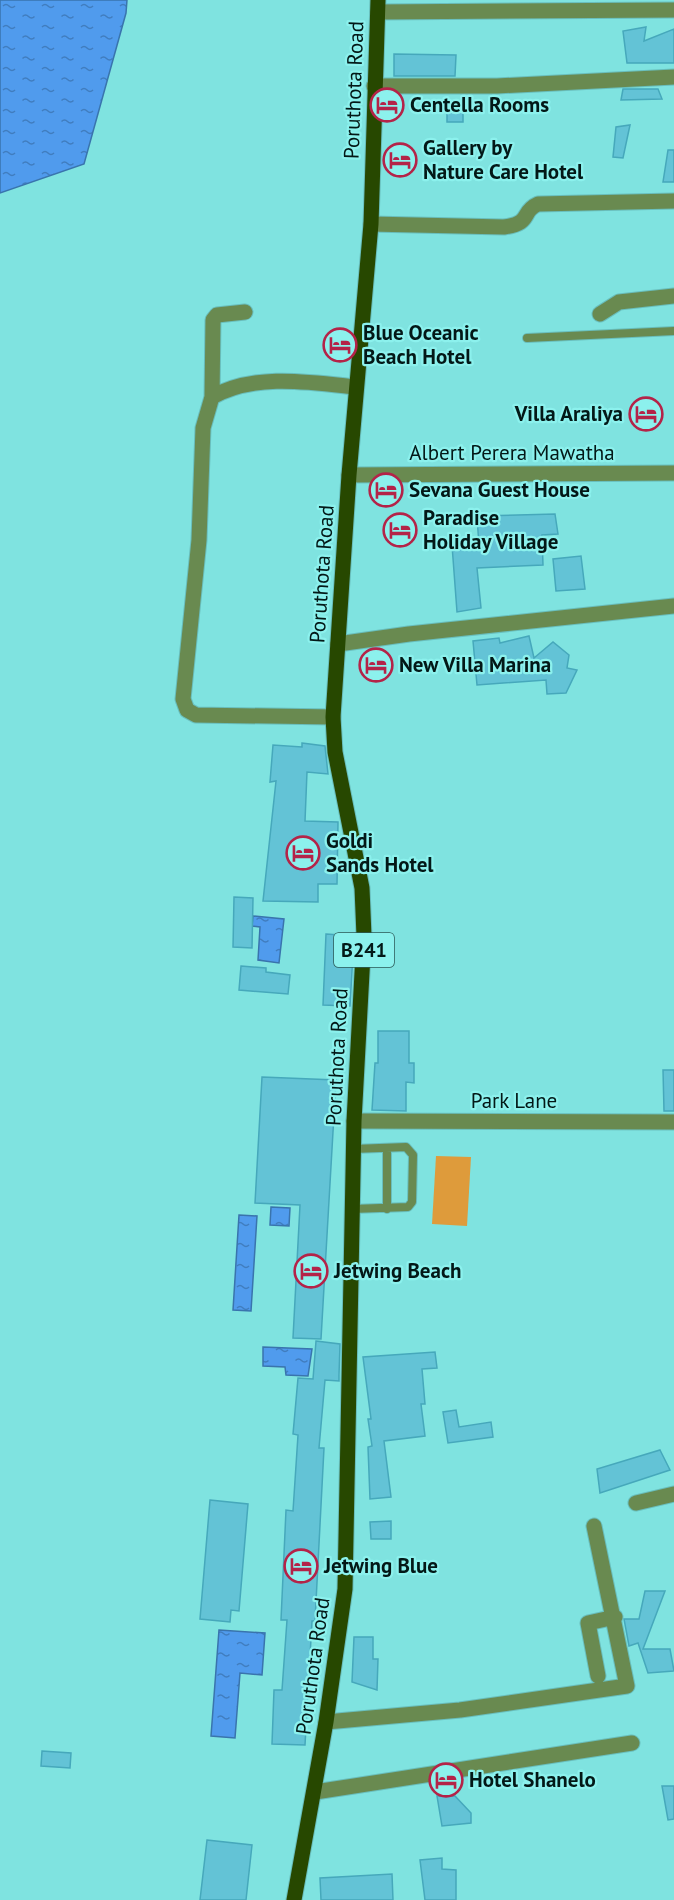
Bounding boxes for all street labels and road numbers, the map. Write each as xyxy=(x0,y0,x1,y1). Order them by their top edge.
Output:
street label: Poruthota Road xyxy=(338,20,369,159)
street label: Albert Perera Mawatha xyxy=(409,439,615,466)
street label: Poruthota Road xyxy=(303,504,340,644)
road number: B241 xyxy=(334,933,394,967)
street label: Poruthota Road xyxy=(319,987,354,1127)
street label: Park Lane xyxy=(471,1087,557,1114)
street label: Poruthota Road xyxy=(290,1596,335,1736)

